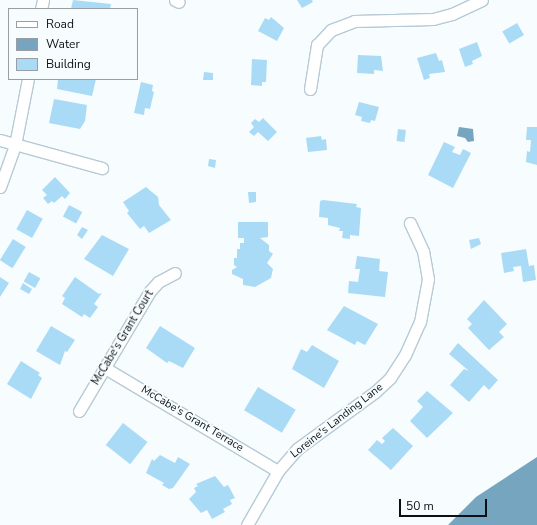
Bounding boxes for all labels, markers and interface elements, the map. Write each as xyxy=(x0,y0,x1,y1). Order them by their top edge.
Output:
legend xyxy=(8,8,138,80)
text: Road xyxy=(46,16,74,32)
text: Water xyxy=(46,36,80,52)
text: Building xyxy=(46,56,91,72)
street label: McCabe's Grant Court xyxy=(89,288,157,388)
street label: Loreine's Landing Lane xyxy=(288,381,386,461)
street label: McCabe's Grant Terrace xyxy=(138,383,246,455)
scale bar xyxy=(401,491,489,517)
text: 50 m xyxy=(406,498,434,514)

